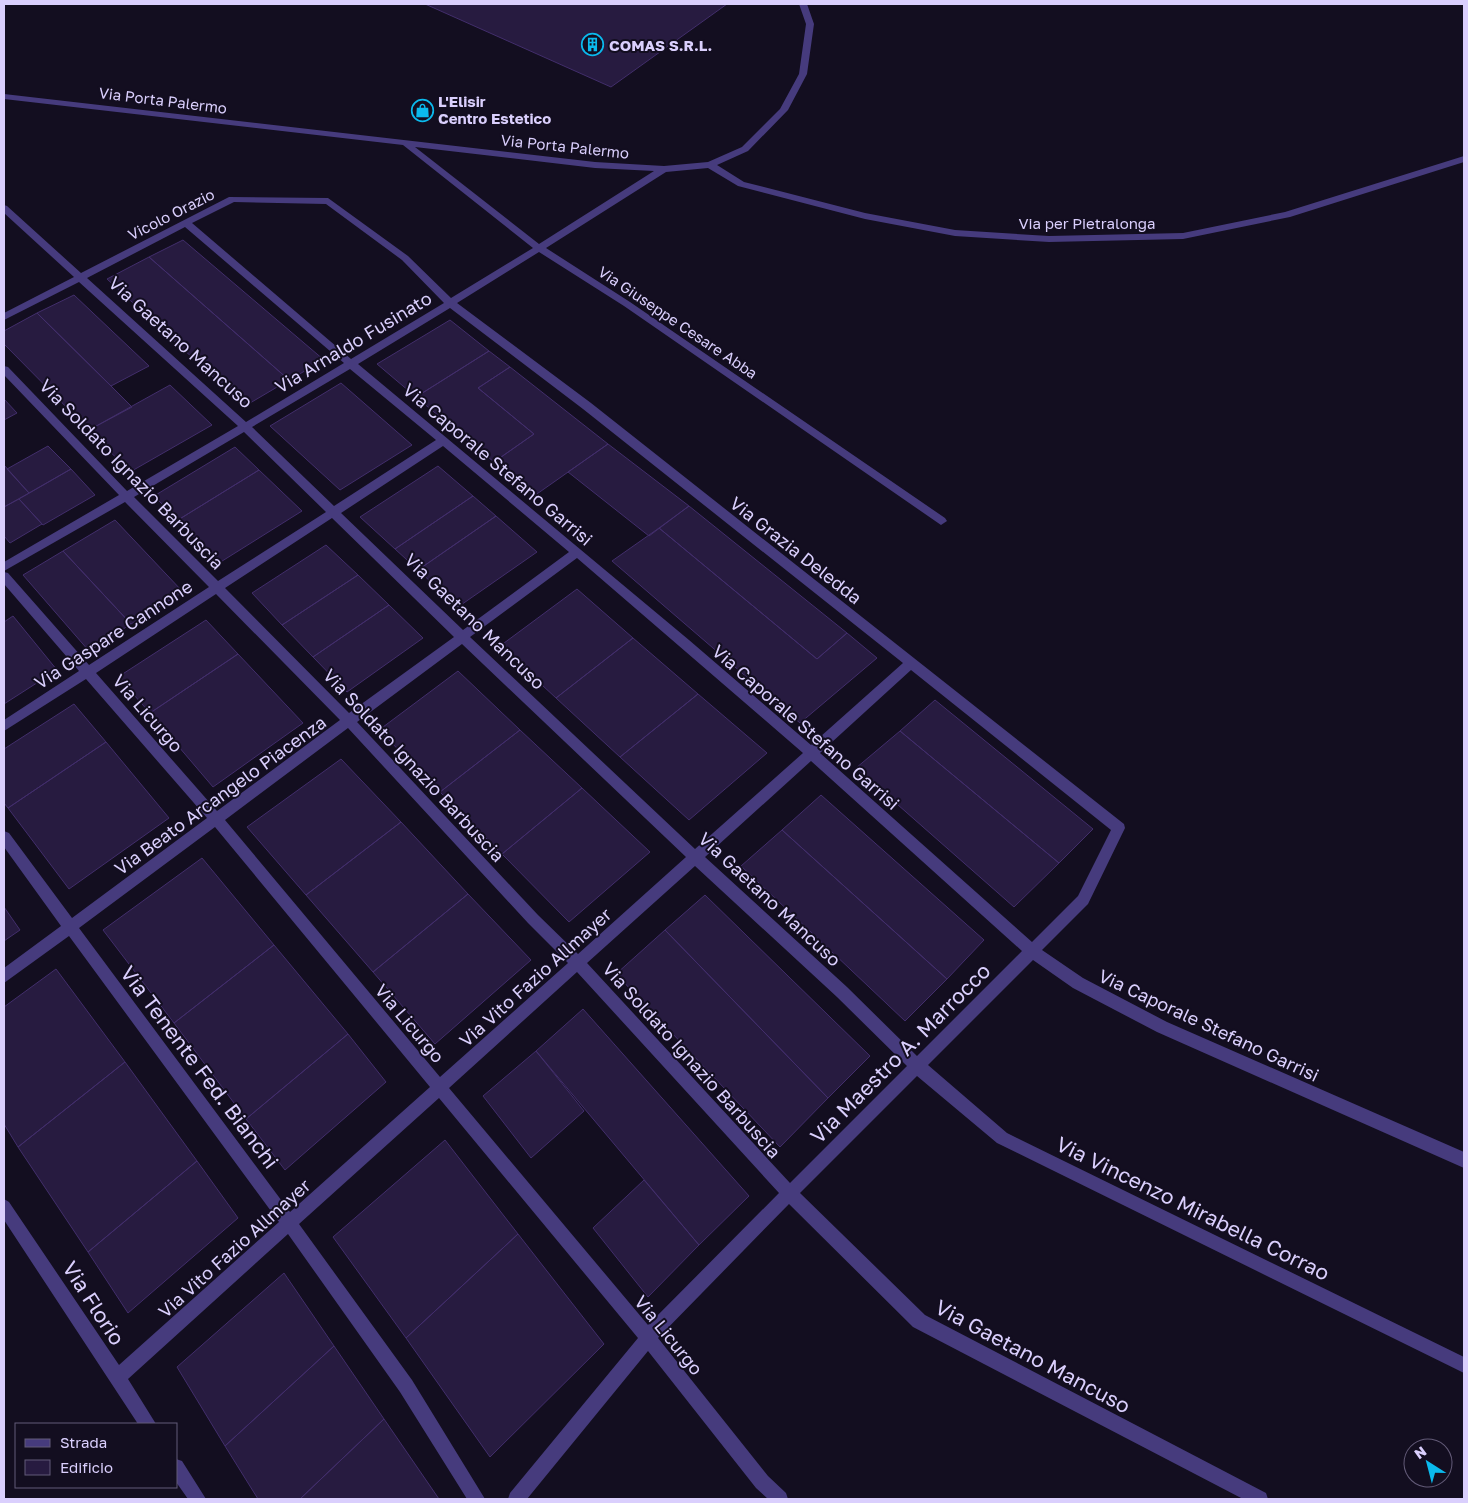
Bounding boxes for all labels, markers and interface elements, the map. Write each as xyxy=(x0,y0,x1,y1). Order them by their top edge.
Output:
building icon: COMAS S.R.L. xyxy=(581,33,605,57)
place label: COMAS S.R.L. xyxy=(609,36,712,54)
street label: Via Porta Palermo xyxy=(98,83,228,117)
place label: L'Elisir Centro Estetico xyxy=(438,92,551,127)
shop icon: L'Elisir Centro Estetico xyxy=(410,98,434,122)
street label: Via Porta Palermo xyxy=(500,130,630,162)
street label: Vicolo Orazio xyxy=(125,185,217,243)
street label: Via per Pietralonga xyxy=(1018,214,1156,232)
street label: Via Giuseppe Cesare Abba xyxy=(595,262,761,382)
street label: Via Gaetano Mancuso xyxy=(104,271,258,413)
street label: Via Arnaldo Fusinato xyxy=(271,287,435,397)
street label: Via Soldato Ignazio Barbuscia xyxy=(35,374,229,574)
street label: Via Caporale Stefano Garrisi xyxy=(399,378,597,550)
street label: Via Grazia Deledda xyxy=(726,492,866,608)
street label: Via Gaetano Mancuso xyxy=(400,548,550,694)
street label: Via Gaspare Cannone xyxy=(30,575,196,693)
street label: Via Caporale Stefano Garrisi xyxy=(708,640,904,814)
street label: Via Soldato Ignazio Barbuscia xyxy=(319,664,509,866)
street label: Via Licurgo xyxy=(108,670,188,756)
street label: Via Beato Arcangelo Piacenza xyxy=(110,711,330,879)
street label: Via Gaetano Mancuso xyxy=(694,827,846,971)
street label: Via Vito Fazio Allmayer xyxy=(454,903,616,1051)
street label: Via Maestro A. Marrocco xyxy=(804,957,996,1149)
street label: Via Soldato Ignazio Barbuscia xyxy=(598,958,786,1162)
street label: Via Tenente Fed. Bianchi xyxy=(115,960,285,1174)
street label: Via Caporale Stefano Garrisi xyxy=(1095,964,1323,1086)
street label: Via Licurgo xyxy=(371,979,449,1067)
street label: Via Vincenzo Mirabella Corrao xyxy=(1052,1130,1334,1286)
street label: Via Vito Fazio Allmayer xyxy=(153,1174,315,1322)
street label: Via Florio xyxy=(57,1256,131,1350)
street label: Via Licurgo xyxy=(630,1291,708,1379)
street label: Via Gaetano Mancuso xyxy=(931,1293,1135,1419)
legend xyxy=(15,1423,178,1488)
text: Strada xyxy=(60,1433,107,1451)
north arrow xyxy=(1403,1438,1453,1488)
text: N xyxy=(1411,1442,1429,1462)
text: Edificio xyxy=(60,1458,113,1476)

